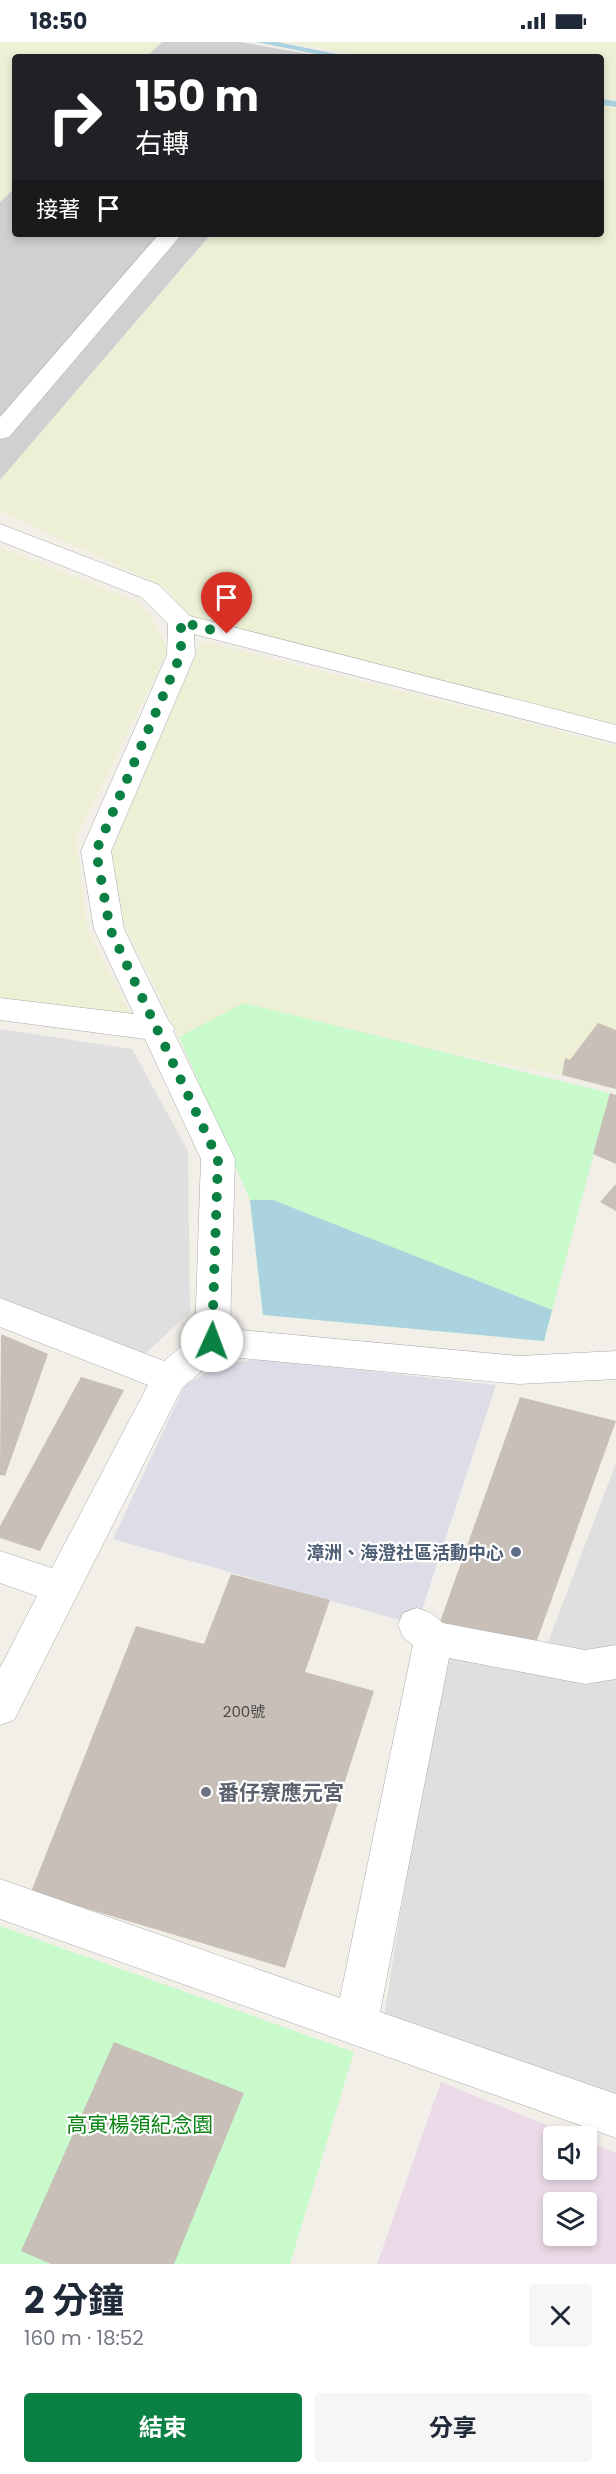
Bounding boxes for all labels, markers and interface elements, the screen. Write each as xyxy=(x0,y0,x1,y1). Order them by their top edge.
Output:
text: 18:50 xyxy=(30,6,87,37)
text: 150 m xyxy=(135,67,259,126)
icon: right xyxy=(36,78,114,156)
text: 右轉 xyxy=(135,125,189,162)
icon: arrive xyxy=(92,192,125,225)
text: 接著 xyxy=(36,194,80,225)
pin xyxy=(201,572,252,634)
icon: arrive xyxy=(210,581,243,614)
position arrow xyxy=(180,1309,244,1373)
place label: 漳洲、海澄社區活動中心 xyxy=(306,1540,504,1565)
marker: 漳洲、海澄社區活動中心 xyxy=(509,1545,523,1559)
house number: 200號 xyxy=(223,1701,265,1722)
place label: 番仔寮應元宮 xyxy=(218,1778,344,1807)
marker: 番仔寮應元宮 xyxy=(199,1785,213,1799)
park label: 高寅楊領紀念園 xyxy=(67,2110,214,2139)
map controls xyxy=(543,2126,597,2246)
button: sound xyxy=(543,2126,597,2180)
button: layers xyxy=(543,2192,597,2246)
text: 2 分鐘 xyxy=(24,2275,124,2326)
button: close xyxy=(529,2284,592,2347)
text: 160 m · 18:52 xyxy=(24,2324,144,2352)
button: 結束 xyxy=(24,2393,302,2462)
button: 分享 xyxy=(314,2393,592,2462)

